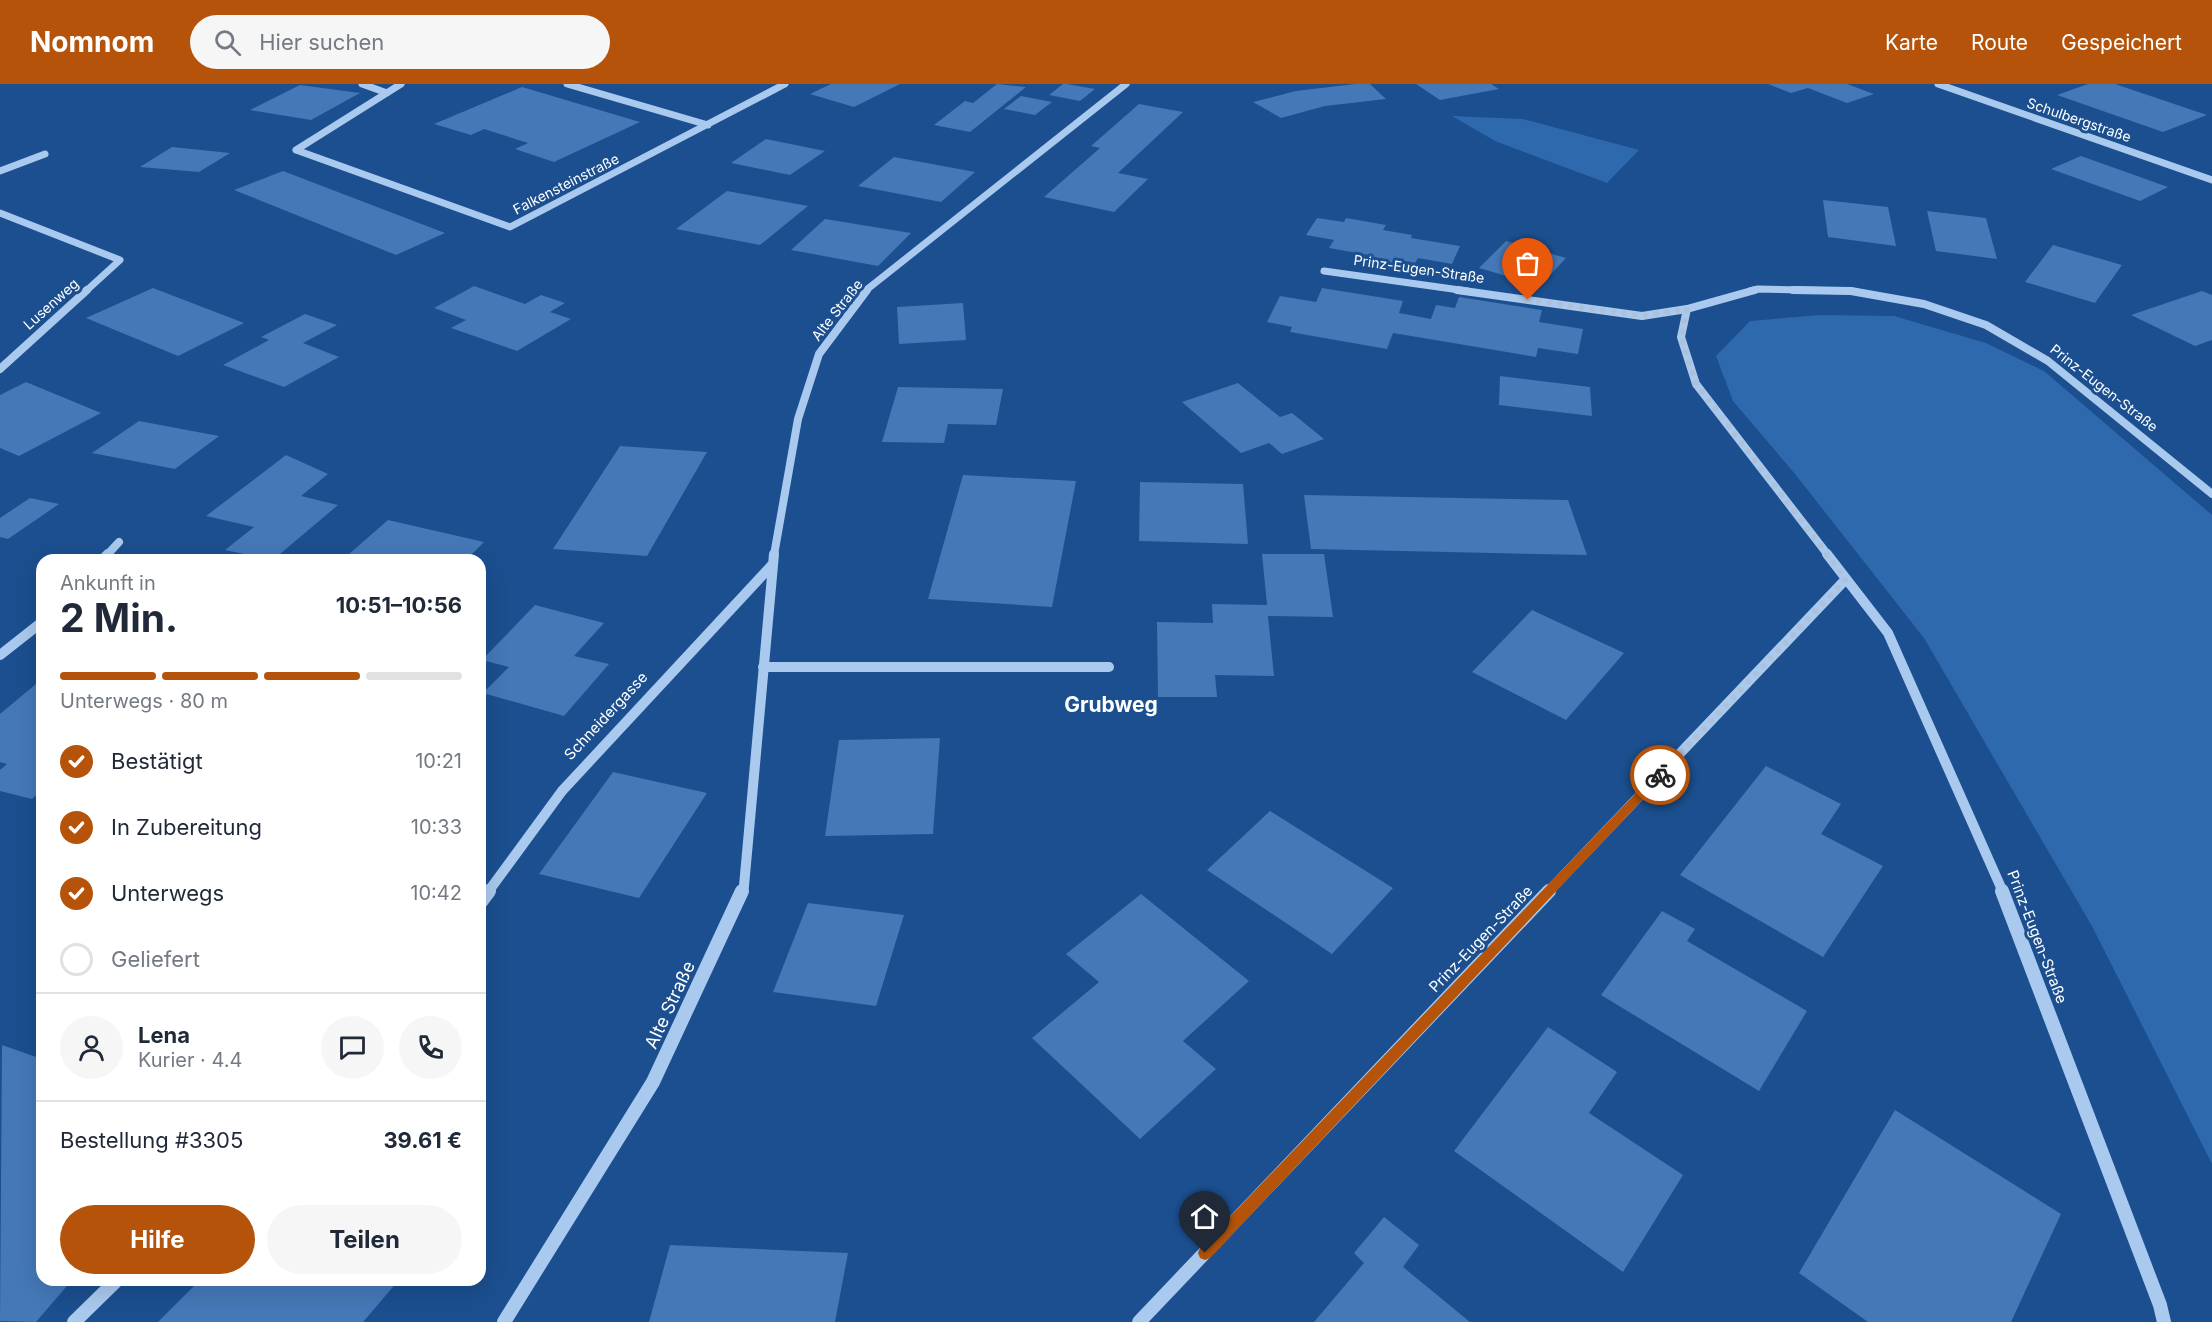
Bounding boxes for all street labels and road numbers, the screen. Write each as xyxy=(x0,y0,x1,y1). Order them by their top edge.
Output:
street label: Schulbergstraße xyxy=(2025,94,2134,145)
street label: Falkensteinstraße xyxy=(510,150,622,218)
street label: Prinz-Eugen-Straße xyxy=(1353,251,1486,286)
street label: Lusenweg xyxy=(20,275,82,333)
street label: Alte Straße xyxy=(807,276,866,344)
street label: Prinz-Eugen-Straße xyxy=(2047,340,2162,435)
street label: Schneidergasse xyxy=(560,668,651,764)
street label: Prinz-Eugen-Straße xyxy=(2003,867,2072,1006)
street label: Prinz-Eugen-Straße xyxy=(1425,881,1537,996)
street label: Alte Straße xyxy=(640,958,699,1052)

